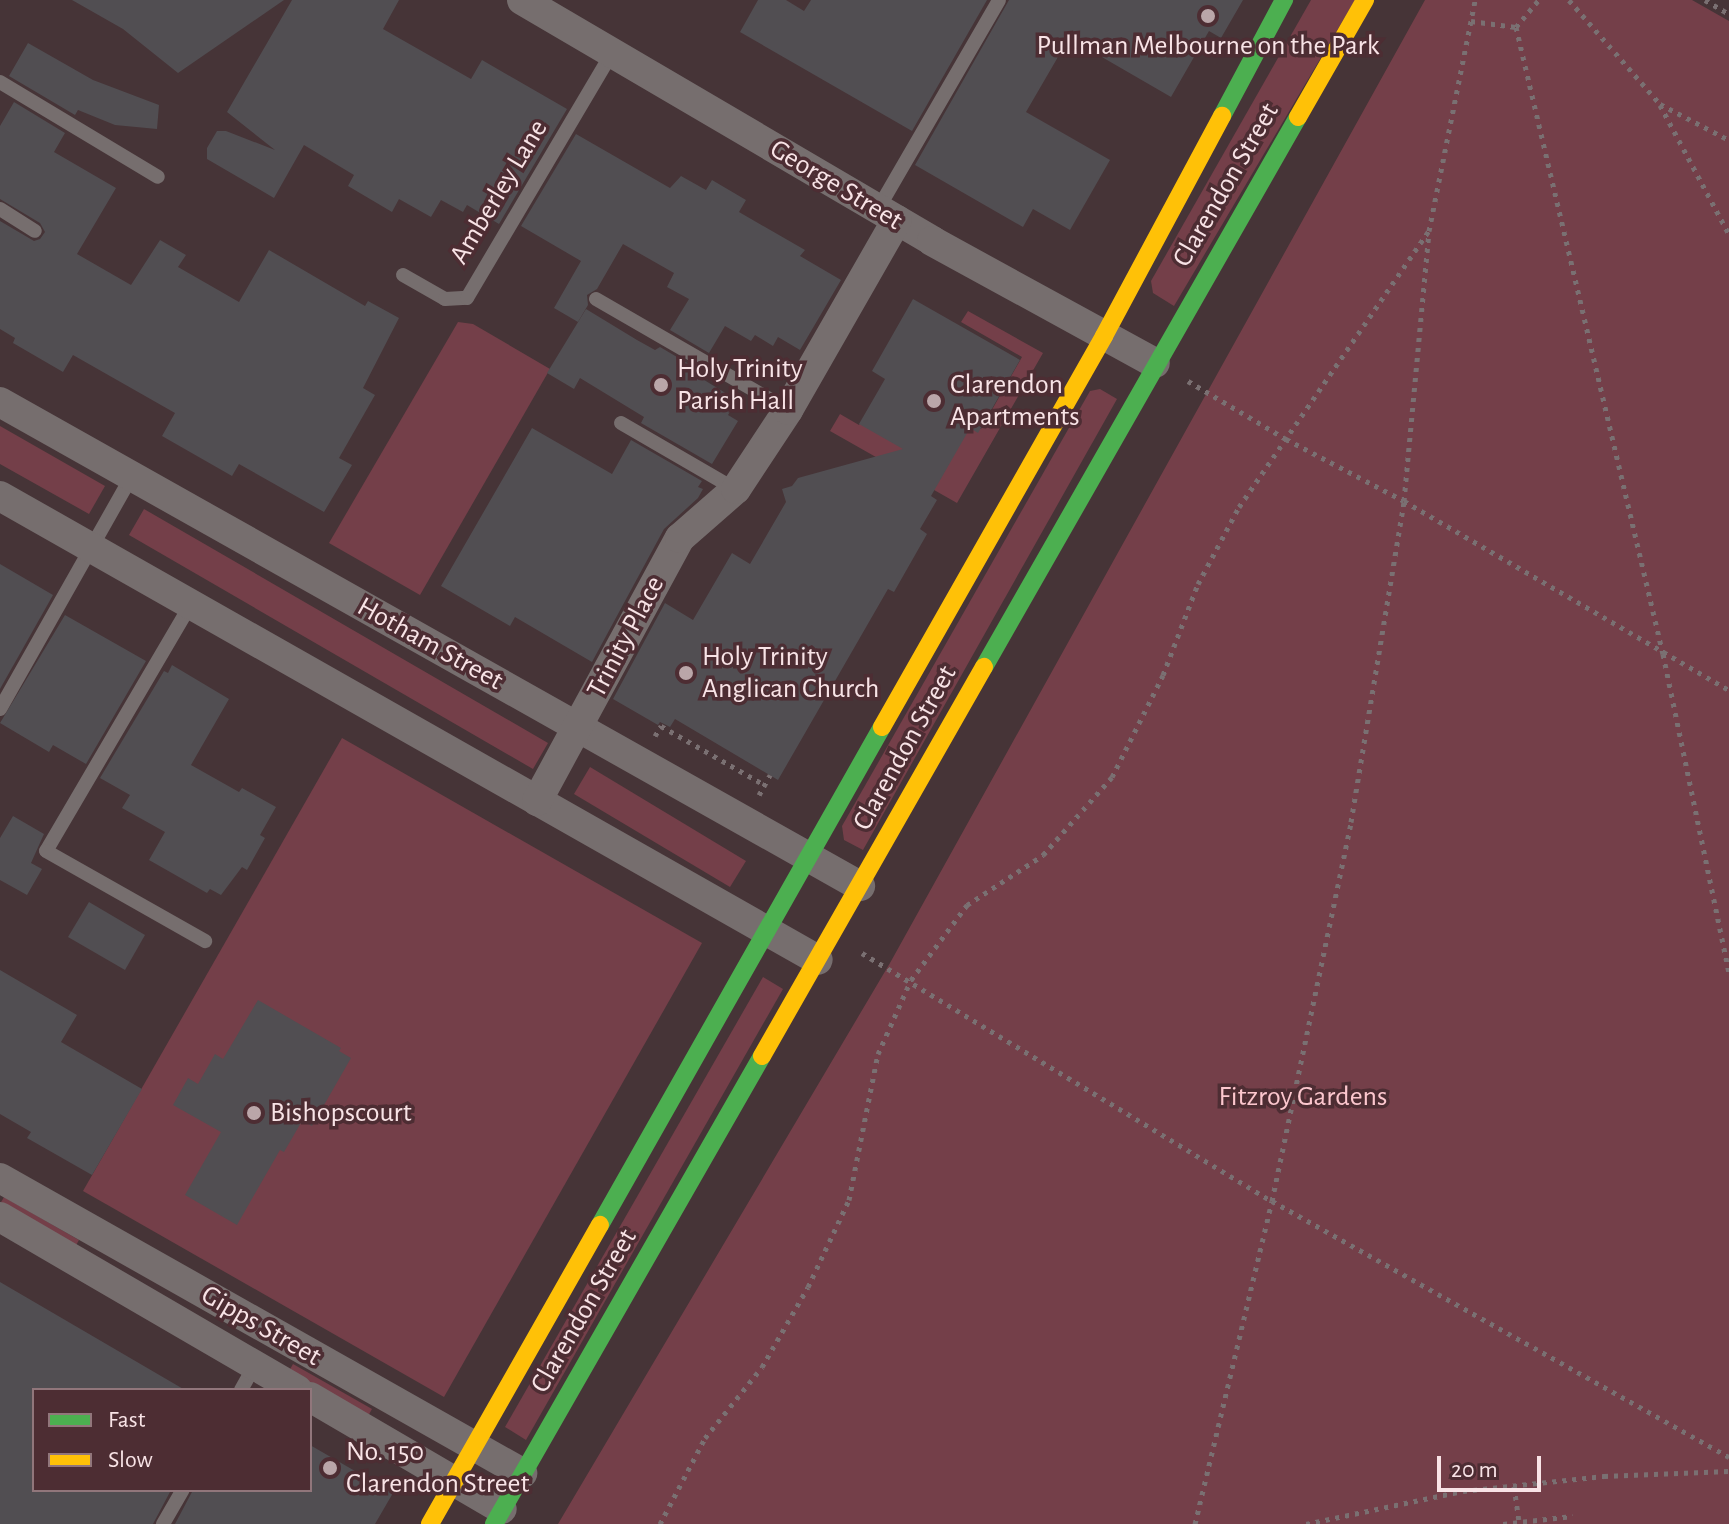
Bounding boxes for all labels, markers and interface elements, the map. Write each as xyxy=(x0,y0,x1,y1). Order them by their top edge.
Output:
marker: Pullman Melbourne on the Park xyxy=(1199,7,1217,25)
place label: Pullman Melbourne on the Park xyxy=(1037,29,1379,63)
street label: Clarendon Street xyxy=(1166,97,1286,273)
street label: Amberley Lane xyxy=(443,114,555,270)
street label: George Street xyxy=(764,132,908,238)
place label: Holy Trinity Parish Hall xyxy=(677,352,803,418)
place label: Clarendon Apartments xyxy=(950,368,1080,434)
marker: Holy Trinity Parish Hall xyxy=(652,376,670,394)
marker: Clarendon Apartments xyxy=(925,392,943,410)
street label: Trinity Place xyxy=(580,571,672,703)
street label: Hotham Street xyxy=(351,590,509,698)
place label: Holy Trinity Anglican Church xyxy=(702,640,879,706)
street label: Clarendon Street xyxy=(846,660,964,836)
marker: Holy Trinity Anglican Church xyxy=(677,664,695,682)
park label: Fitzroy Gardens xyxy=(1219,1080,1387,1114)
place label: Bishopscourt xyxy=(270,1096,412,1130)
marker: Bishopscourt xyxy=(245,1104,263,1122)
street label: Clarendon Street xyxy=(524,1223,644,1399)
street label: Gipps Street xyxy=(195,1278,327,1374)
legend xyxy=(32,1388,312,1492)
text: Fast xyxy=(108,1408,145,1432)
place label: No. 150 Clarendon Street xyxy=(346,1435,529,1501)
scale bar xyxy=(1441,1440,1545,1490)
text: Slow xyxy=(108,1448,153,1472)
text: 20 m xyxy=(1451,1458,1498,1482)
marker: No. 150 Clarendon Street xyxy=(321,1459,339,1477)

